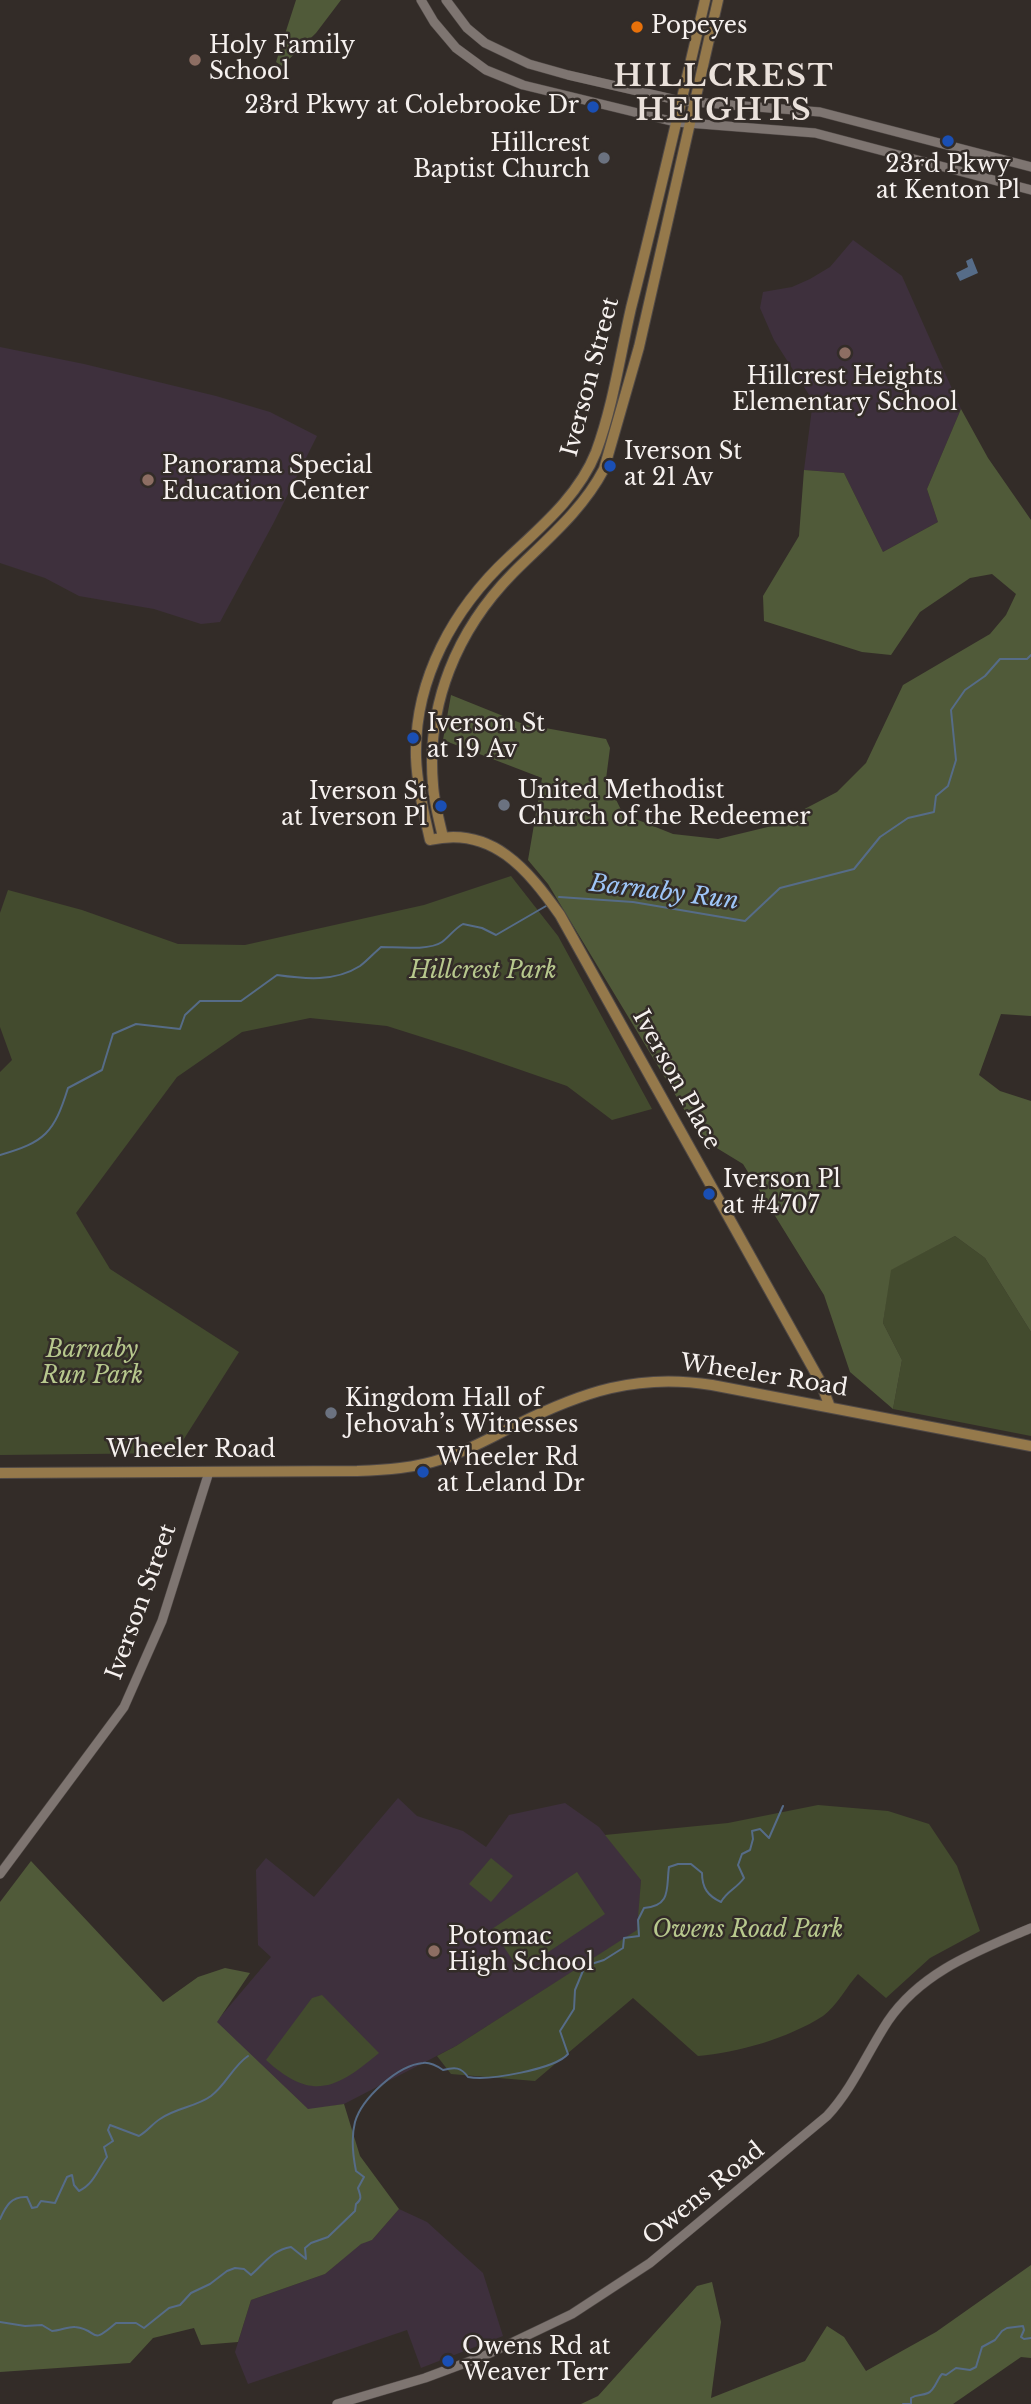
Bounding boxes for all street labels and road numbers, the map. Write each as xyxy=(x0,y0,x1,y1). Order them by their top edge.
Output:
street label: Iverson Street xyxy=(556,294,626,460)
street label: Iverson Place xyxy=(626,1005,726,1155)
street label: Wheeler Road xyxy=(678,1349,850,1403)
street label: Wheeler Road xyxy=(106,1437,276,1465)
street label: Iverson Street xyxy=(101,1520,183,1684)
street label: Owens Road xyxy=(638,2137,770,2251)

